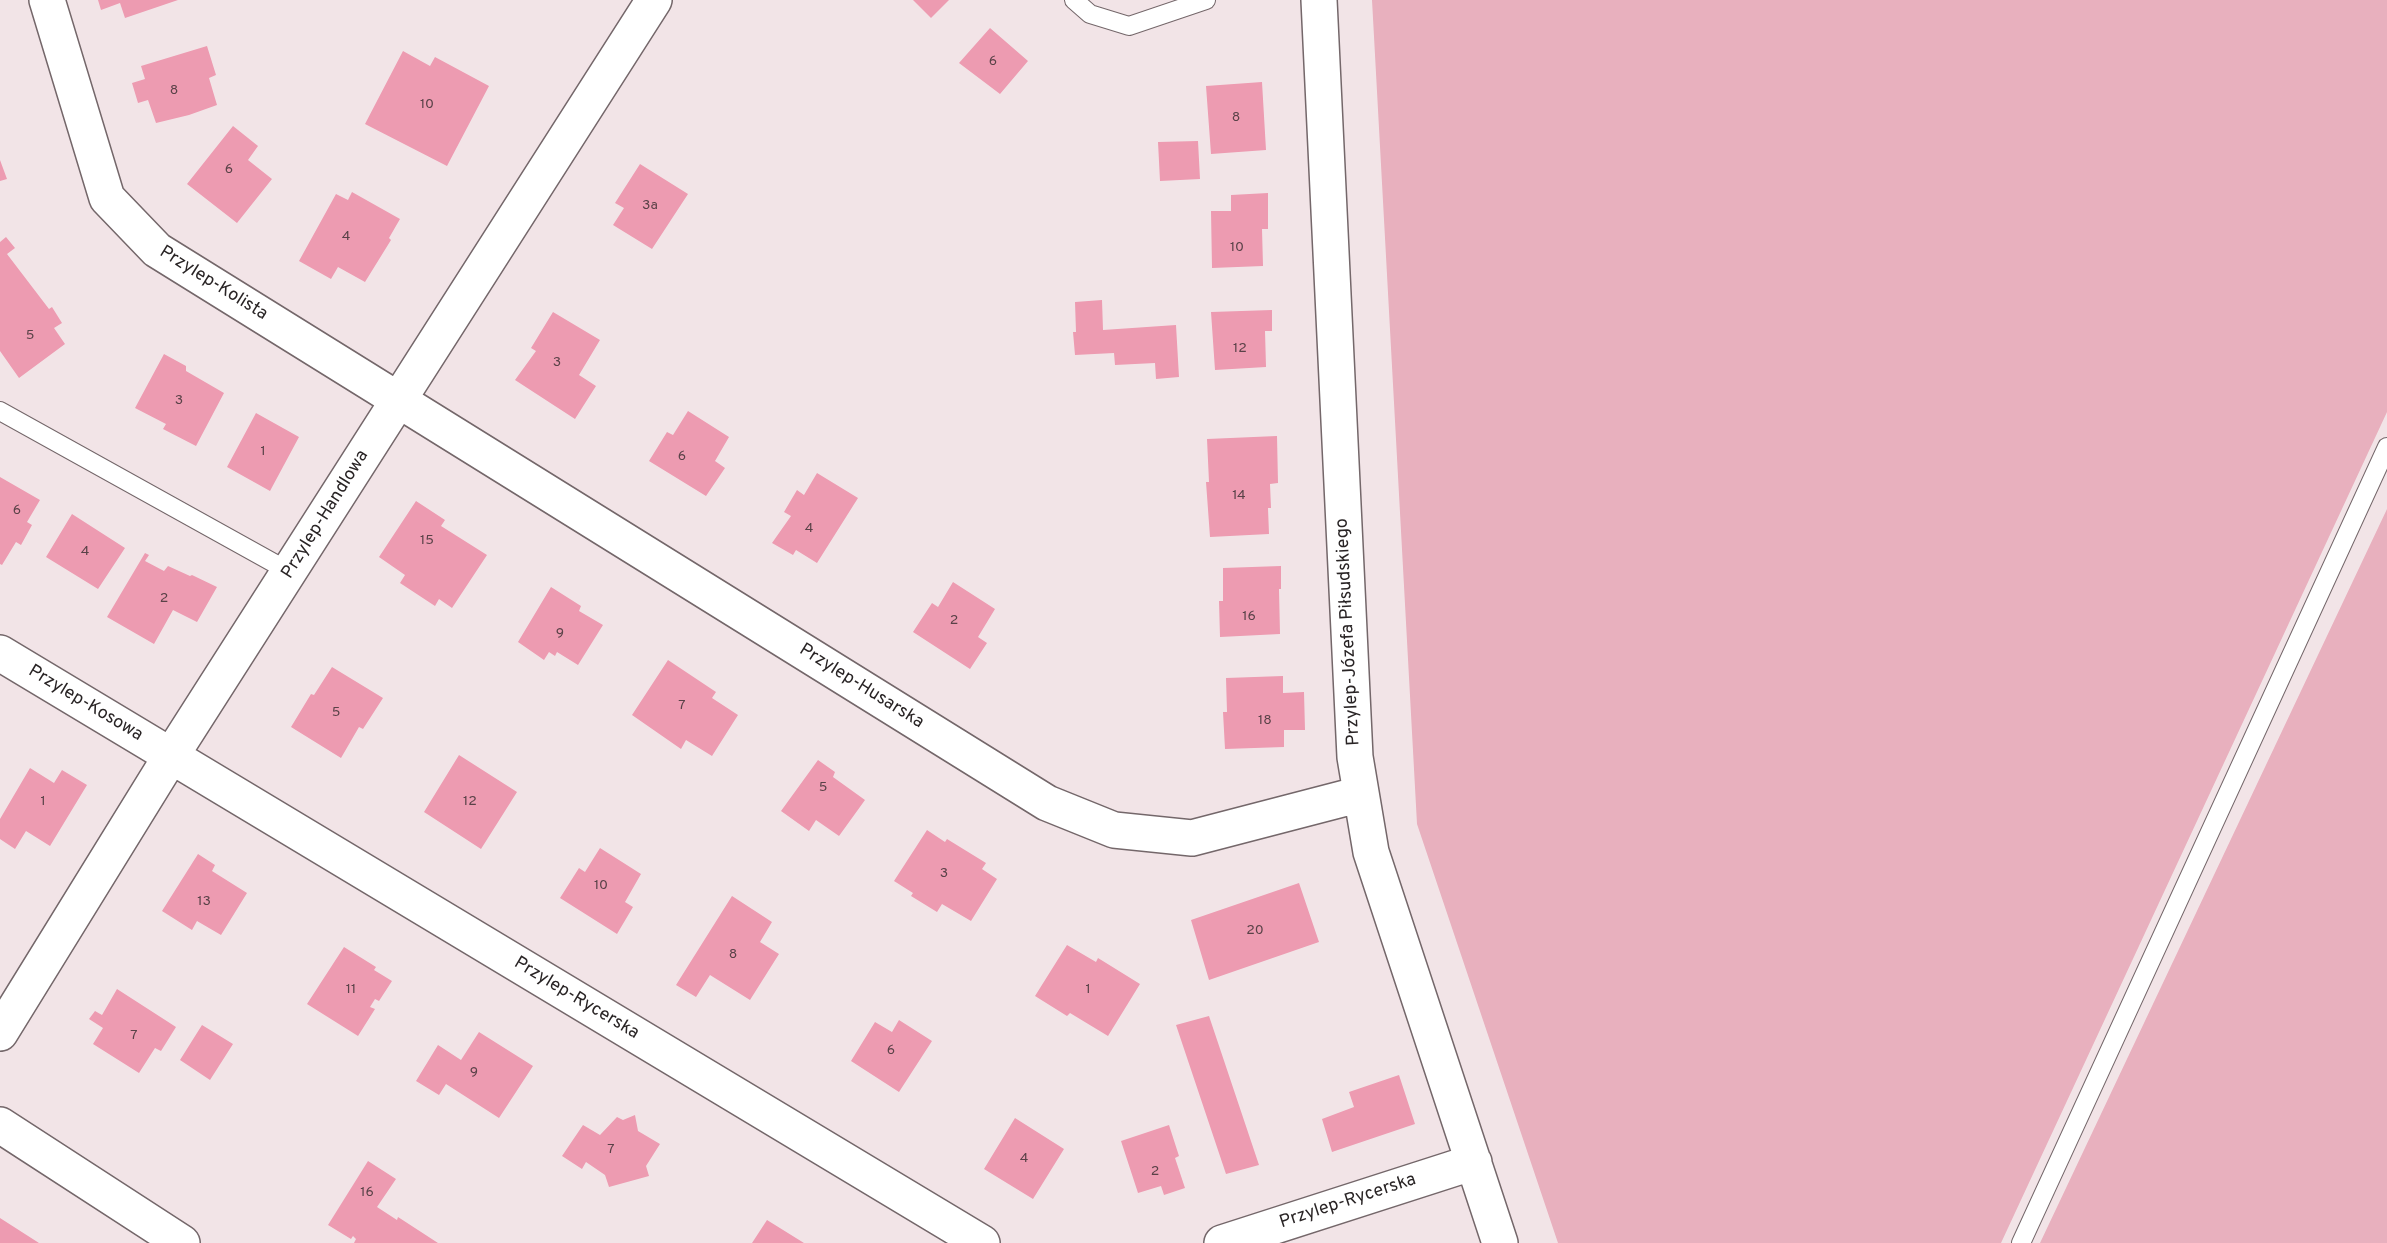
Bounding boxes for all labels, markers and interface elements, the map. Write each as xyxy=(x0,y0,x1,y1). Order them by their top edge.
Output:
house number: 6 xyxy=(989,54,997,70)
house number: 8 xyxy=(170,83,178,99)
house number: 10 xyxy=(420,97,434,113)
house number: 8 xyxy=(1232,110,1240,126)
house number: 6 xyxy=(225,162,233,178)
house number: 3a xyxy=(642,198,658,214)
house number: 4 xyxy=(342,229,350,245)
house number: 10 xyxy=(1230,240,1244,256)
street label: Przylep-Kolista xyxy=(155,242,271,326)
house number: 5 xyxy=(26,328,34,344)
house number: 12 xyxy=(1233,341,1247,357)
house number: 3 xyxy=(553,355,561,371)
house number: 3 xyxy=(175,393,183,409)
house number: 1 xyxy=(260,444,266,460)
street label: Przylep-Handlowa xyxy=(278,447,374,583)
house number: 6 xyxy=(678,449,686,465)
house number: 14 xyxy=(1232,488,1246,504)
house number: 6 xyxy=(13,503,21,519)
street label: Przylep-Józefa Piłsudskiego xyxy=(1332,518,1366,746)
house number: 4 xyxy=(805,521,813,537)
house number: 15 xyxy=(420,533,434,549)
house number: 4 xyxy=(81,544,89,560)
house number: 2 xyxy=(160,591,168,607)
house number: 16 xyxy=(1242,609,1256,625)
house number: 2 xyxy=(950,613,958,629)
house number: 9 xyxy=(556,626,564,642)
street label: Przylep-Husarska xyxy=(795,640,927,734)
street label: Przylep-Kosowa xyxy=(24,661,146,747)
house number: 7 xyxy=(678,698,686,714)
house number: 5 xyxy=(332,705,340,721)
house number: 18 xyxy=(1258,713,1272,729)
house number: 5 xyxy=(819,780,827,796)
house number: 1 xyxy=(40,794,46,810)
house number: 12 xyxy=(463,794,477,810)
house number: 3 xyxy=(940,866,948,882)
house number: 10 xyxy=(594,878,608,894)
house number: 13 xyxy=(197,894,211,910)
house number: 20 xyxy=(1246,923,1264,939)
house number: 8 xyxy=(729,947,737,963)
street label: Przylep-Rycerska xyxy=(509,953,643,1045)
house number: 11 xyxy=(346,982,356,998)
house number: 1 xyxy=(1085,982,1091,998)
house number: 7 xyxy=(130,1028,138,1044)
house number: 6 xyxy=(887,1043,895,1059)
house number: 9 xyxy=(470,1065,478,1081)
house number: 7 xyxy=(607,1142,615,1158)
house number: 4 xyxy=(1020,1151,1028,1167)
house number: 2 xyxy=(1151,1164,1159,1180)
street label: Przylep-Rycerska xyxy=(1277,1170,1419,1234)
house number: 16 xyxy=(360,1185,374,1201)

